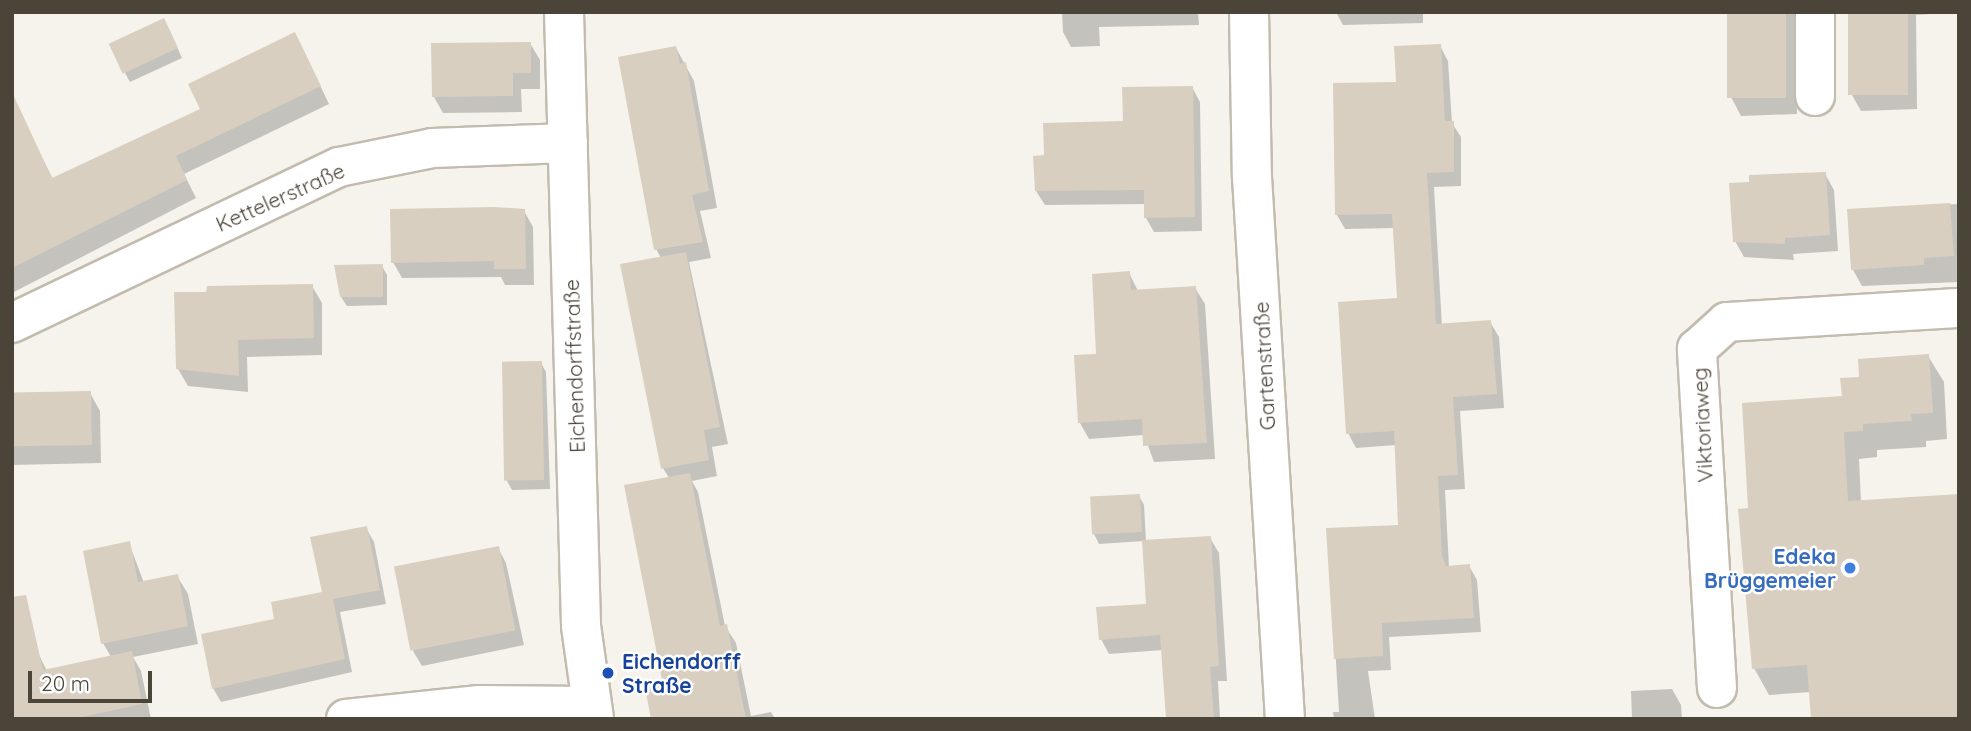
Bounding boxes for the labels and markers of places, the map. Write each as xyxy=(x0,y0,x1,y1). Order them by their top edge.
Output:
place label: Edeka Brüggemeier xyxy=(1704,543,1836,593)
marker: Edeka Brüggemeier xyxy=(1842,560,1858,576)
place label: Eichendorff Straße xyxy=(622,648,741,698)
marker: Eichendorff Straße xyxy=(600,665,616,681)

